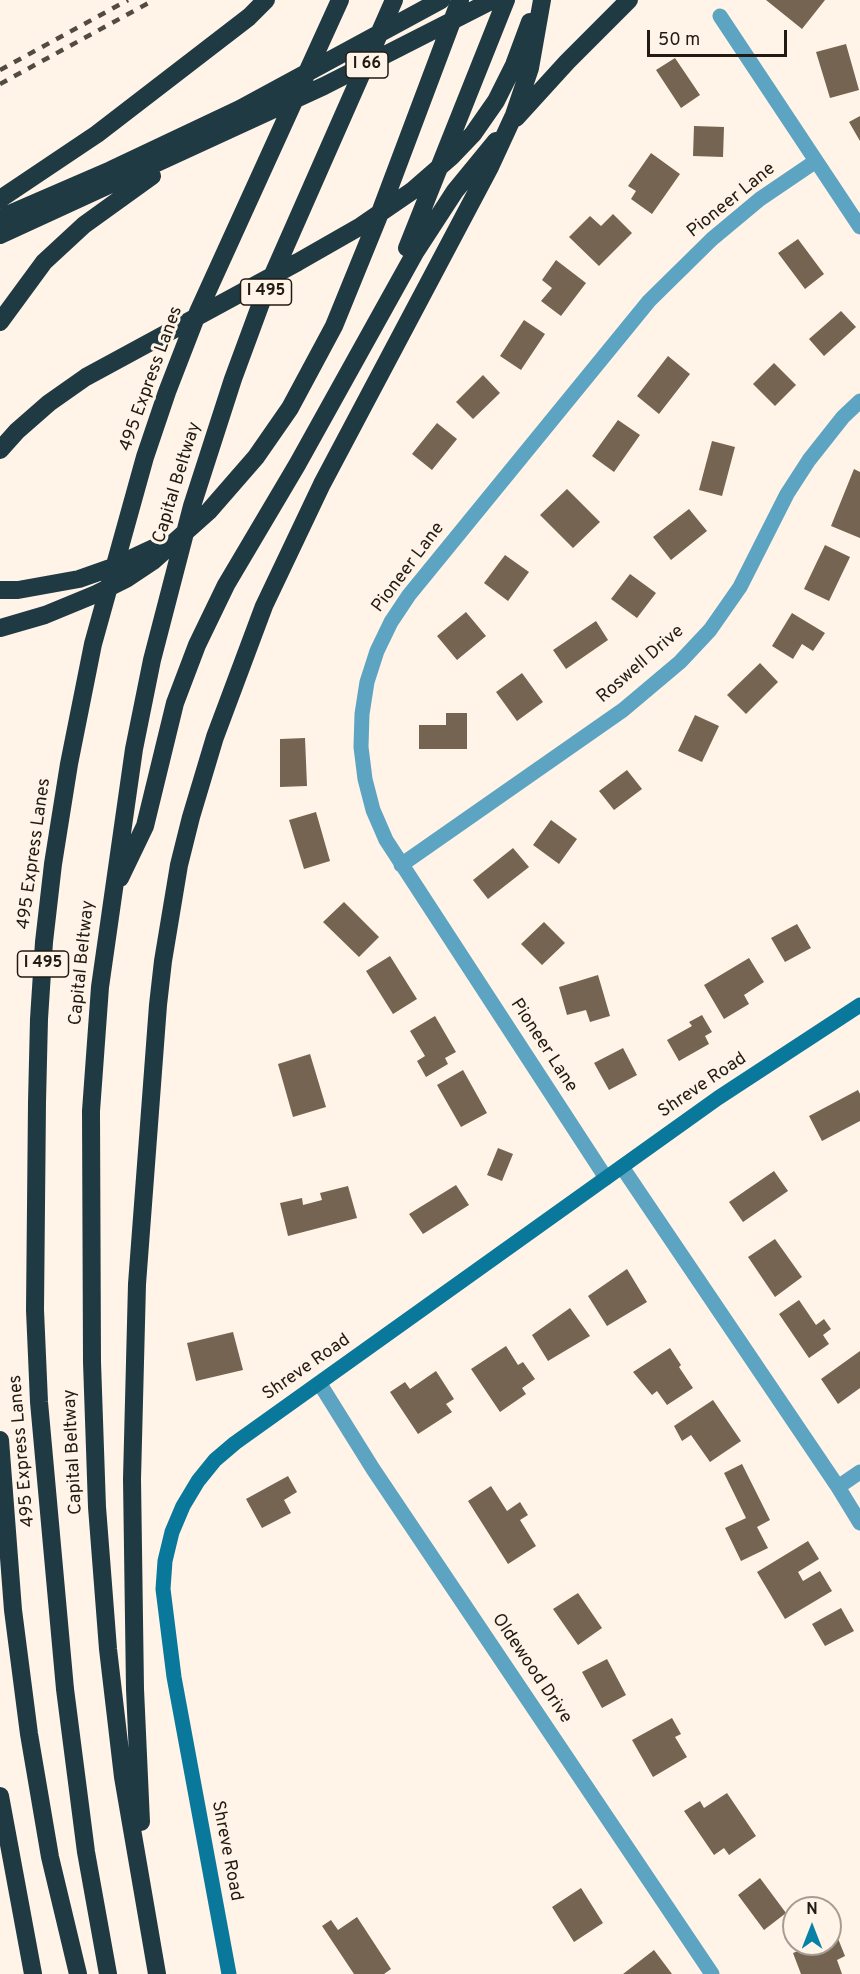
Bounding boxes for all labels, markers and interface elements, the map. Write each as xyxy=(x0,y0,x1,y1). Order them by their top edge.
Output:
scale bar xyxy=(650,18,790,56)
text: 50 m xyxy=(658,29,700,52)
road number: I 66 xyxy=(346,52,388,78)
street label: Pioneer Lane xyxy=(684,159,780,243)
road number: I 495 xyxy=(240,279,292,305)
street label: 495 Express Lanes xyxy=(116,304,188,454)
street label: Capital Beltway xyxy=(149,420,207,546)
street label: Pioneer Lane xyxy=(368,519,450,617)
street label: Roswell Drive xyxy=(593,621,689,709)
street label: 495 Express Lanes xyxy=(14,777,56,931)
street label: Capital Beltway xyxy=(66,899,100,1027)
road number: I 495 xyxy=(18,951,68,977)
street label: Pioneer Lane xyxy=(505,995,581,1097)
street label: Shreve Road xyxy=(655,1049,751,1123)
street label: Shreve Road xyxy=(259,1330,355,1406)
street label: 495 Express Lanes xyxy=(6,1374,40,1528)
street label: Capital Beltway xyxy=(60,1389,88,1515)
street label: Oldewood Drive xyxy=(486,1610,576,1728)
street label: Shreve Road xyxy=(206,1799,246,1903)
north arrow xyxy=(782,1896,842,1956)
text: N xyxy=(806,1900,818,1920)

